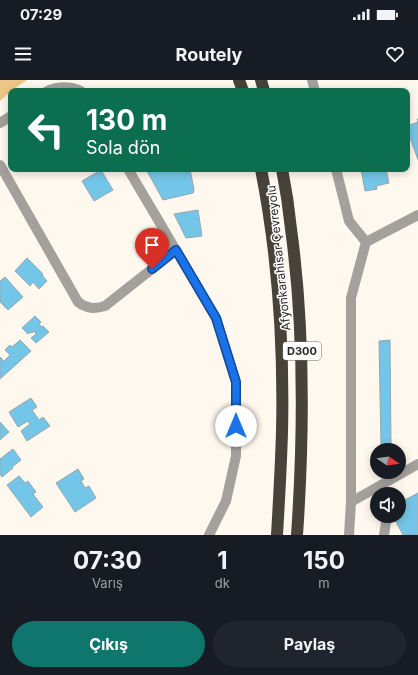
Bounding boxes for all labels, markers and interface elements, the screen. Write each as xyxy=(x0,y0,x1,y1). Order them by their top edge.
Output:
text: 07:29 xyxy=(20,5,62,24)
icon: menu xyxy=(12,43,34,65)
icon: heart xyxy=(384,43,406,65)
text: Routely xyxy=(176,44,242,65)
text: 130 m xyxy=(86,103,167,137)
icon: left xyxy=(20,104,72,156)
text: Sola dön xyxy=(86,137,160,158)
street label: Afyonkarahisar Çevreyolu xyxy=(263,185,294,331)
pin xyxy=(135,228,169,269)
icon: arrive xyxy=(141,234,163,256)
road number: D300 xyxy=(283,342,321,360)
position arrow xyxy=(215,405,257,447)
north arrow xyxy=(370,443,406,479)
map controls xyxy=(370,443,406,523)
button: sound xyxy=(370,487,406,523)
text: 07:30 xyxy=(73,546,142,575)
text: 1 xyxy=(217,546,228,575)
text: 150 xyxy=(303,546,345,575)
text: Varış xyxy=(92,575,123,591)
text: dk xyxy=(215,575,230,591)
text: m xyxy=(318,575,330,591)
button: Çıkış xyxy=(12,621,205,667)
button: Paylaş xyxy=(213,621,406,667)

